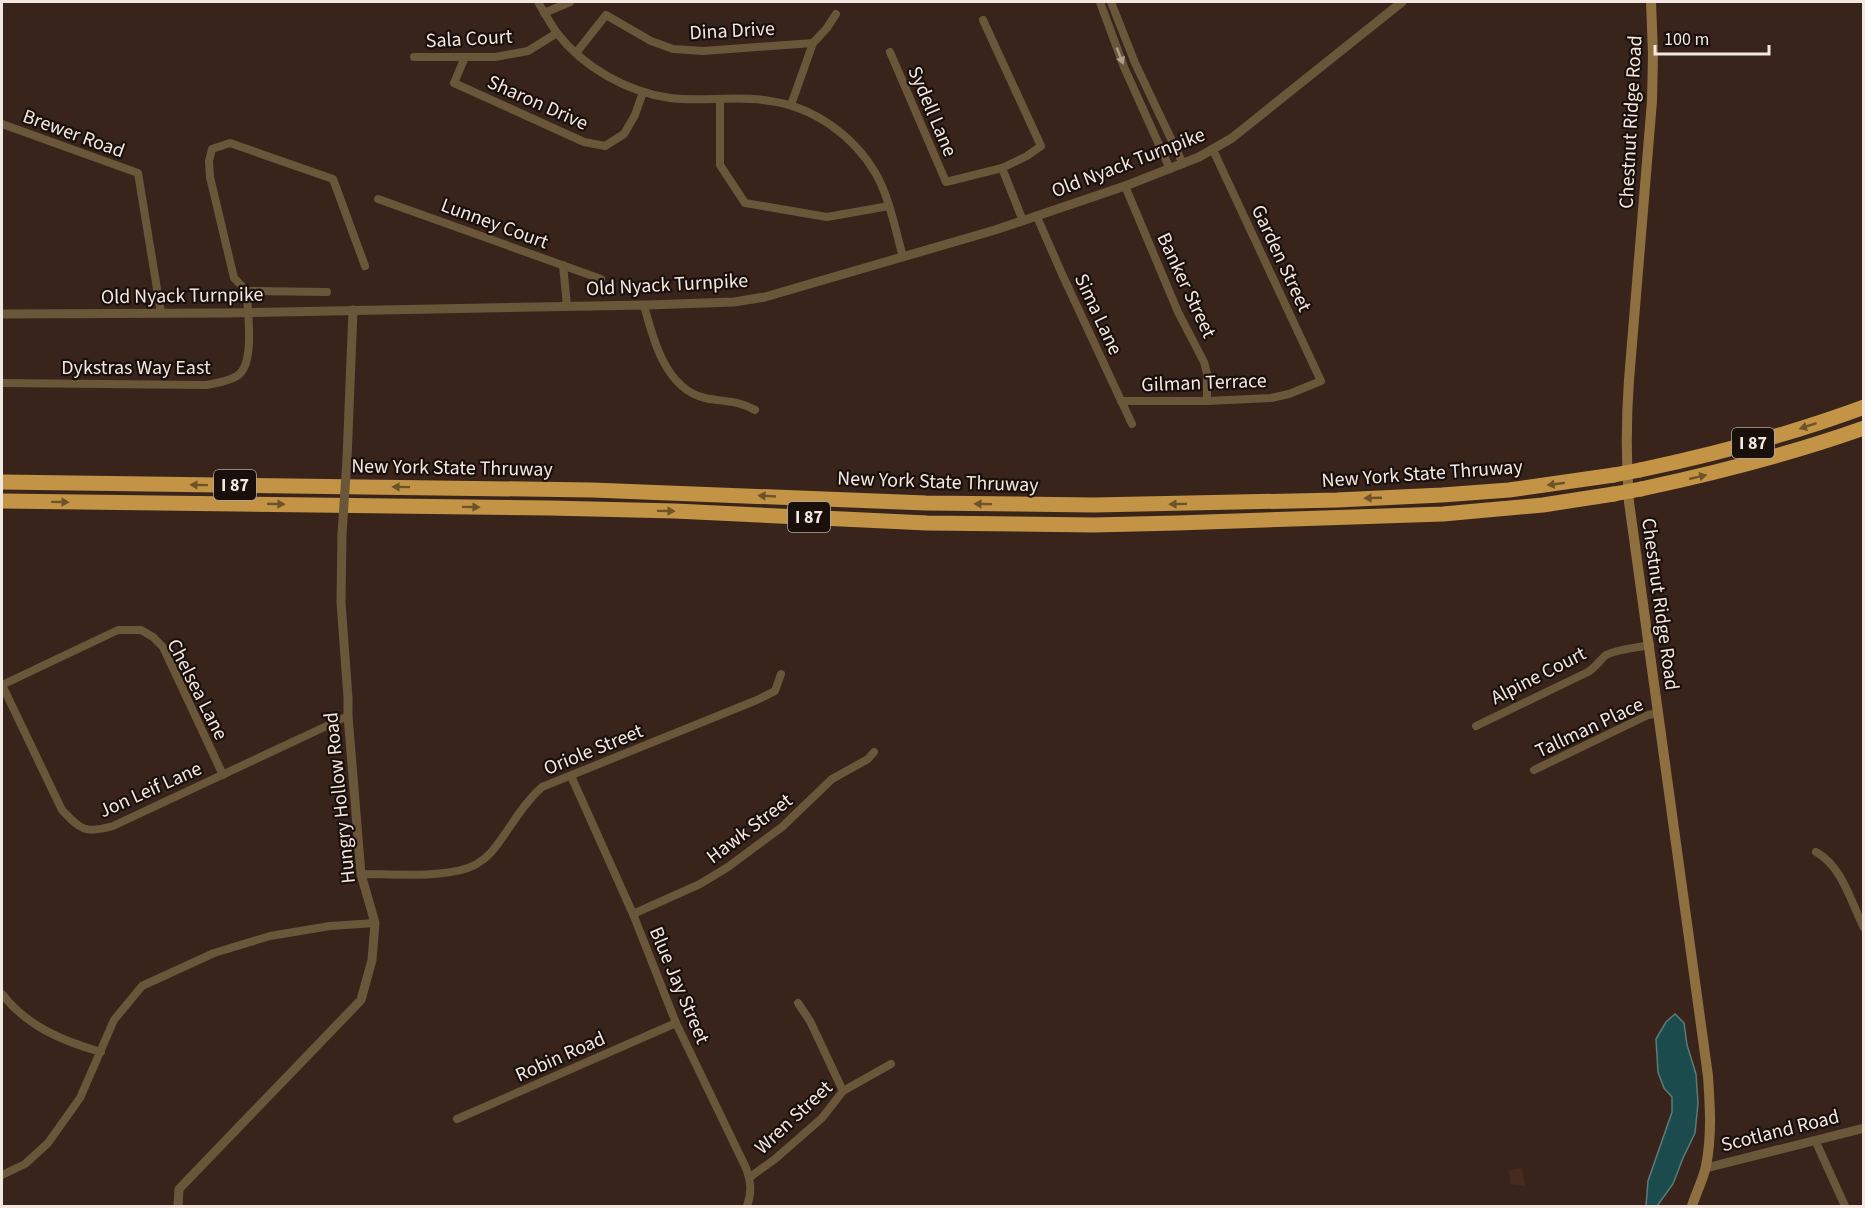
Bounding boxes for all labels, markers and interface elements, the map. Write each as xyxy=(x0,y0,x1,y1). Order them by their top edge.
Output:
street label: Dina Drive xyxy=(689,15,776,47)
scale bar xyxy=(1655,18,1769,56)
street label: Sala Court xyxy=(425,23,513,55)
text: 100 m xyxy=(1664,27,1709,52)
street label: Chestnut Ridge Road xyxy=(1612,35,1650,209)
one-way arrow xyxy=(1115,48,1125,66)
street label: Sydell Lane xyxy=(900,62,964,161)
street label: Sharon Drive xyxy=(483,68,592,138)
street label: Brewer Road xyxy=(19,103,129,165)
street label: Old Nyack Turnpike xyxy=(1047,121,1209,205)
street label: Lunney Court xyxy=(437,192,553,256)
street label: Garden Street xyxy=(1244,200,1318,317)
street label: Banker Street xyxy=(1149,228,1223,343)
street label: Old Nyack Turnpike xyxy=(585,267,749,303)
street label: Sima Lane xyxy=(1067,269,1129,360)
street label: Old Nyack Turnpike xyxy=(101,281,264,311)
street label: Dykstras Way East xyxy=(61,354,211,382)
street label: Gilman Terrace xyxy=(1141,367,1267,399)
one-way arrow xyxy=(1799,422,1817,431)
road number: I 87 xyxy=(1732,428,1774,458)
street label: New York State Thruway xyxy=(351,452,554,484)
street label: New York State Thruway xyxy=(1321,453,1524,495)
street label: New York State Thruway xyxy=(837,464,1040,500)
road number: I 87 xyxy=(214,470,256,500)
one-way arrow xyxy=(1689,471,1707,481)
one-way arrow xyxy=(1547,479,1566,488)
one-way arrow xyxy=(189,480,208,489)
one-way arrow xyxy=(391,482,410,492)
one-way arrow xyxy=(757,491,776,500)
one-way arrow xyxy=(1363,494,1382,503)
one-way arrow xyxy=(50,497,69,507)
one-way arrow xyxy=(973,499,992,509)
one-way arrow xyxy=(1168,499,1187,509)
one-way arrow xyxy=(266,500,285,509)
one-way arrow xyxy=(461,502,480,512)
road number: I 87 xyxy=(788,502,830,532)
one-way arrow xyxy=(656,506,675,515)
street label: Chestnut Ridge Road xyxy=(1634,516,1686,692)
street label: Chelsea Lane xyxy=(160,634,235,745)
street label: Alpine Court xyxy=(1486,640,1591,712)
street label: Tallman Place xyxy=(1531,691,1648,765)
street label: Hungry Hollow Road xyxy=(317,711,363,885)
street label: Oriole Street xyxy=(539,717,648,783)
street label: Jon Leif Lane xyxy=(94,755,207,825)
street label: Hawk Street xyxy=(701,787,799,871)
street label: Blue Jay Street xyxy=(642,922,716,1048)
street label: Robin Road xyxy=(511,1025,610,1089)
street label: Wren Street xyxy=(749,1074,839,1161)
street label: Scotland Road xyxy=(1718,1103,1842,1159)

